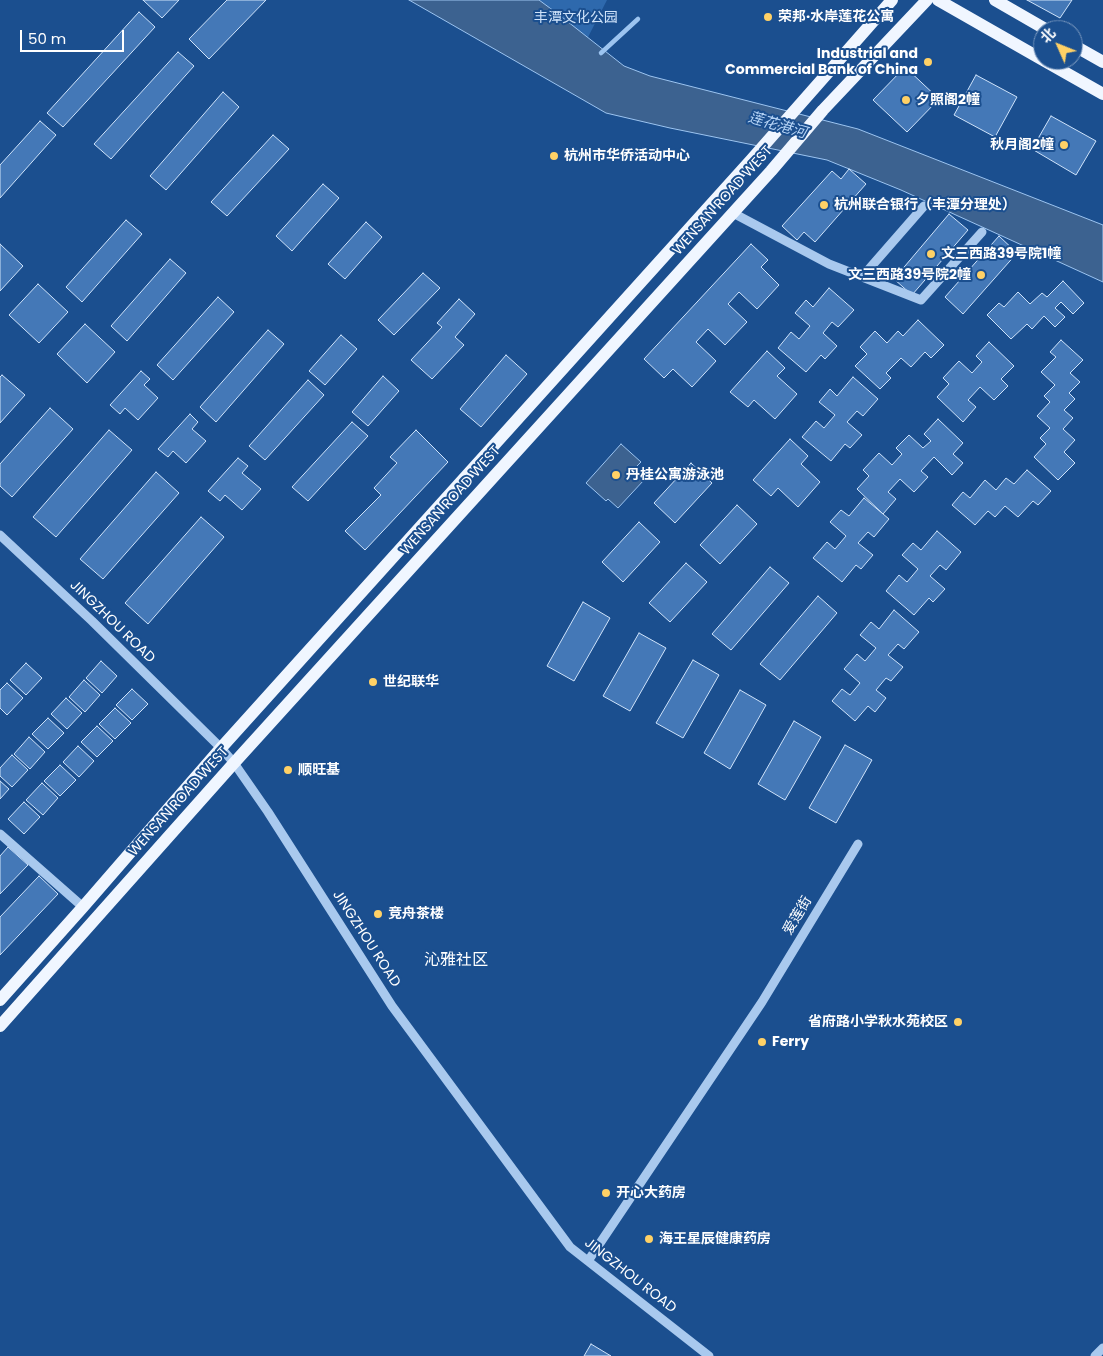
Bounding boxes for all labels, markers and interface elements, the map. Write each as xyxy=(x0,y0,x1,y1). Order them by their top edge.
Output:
place label: 荣邦·水岸莲花公寓 xyxy=(778,9,894,25)
park label: 丰潭文化公园 xyxy=(534,10,618,26)
marker: 荣邦·水岸莲花公寓 xyxy=(762,11,774,23)
scale bar xyxy=(22,20,126,52)
north arrow xyxy=(1033,20,1083,70)
text: 北 xyxy=(1036,23,1060,47)
text: 50 m xyxy=(28,28,66,49)
place label: Industrial and Commercial Bank of China xyxy=(725,46,918,78)
marker: Industrial and Commercial Bank of China xyxy=(922,56,934,68)
place label: 夕照阁2幢 xyxy=(916,92,980,108)
marker: 夕照阁2幢 xyxy=(900,94,912,106)
water label: 莲花港河 xyxy=(746,109,808,143)
place label: 秋月阁2幢 xyxy=(990,137,1054,153)
marker: 秋月阁2幢 xyxy=(1058,139,1070,151)
street label: WENSAN ROAD WEST xyxy=(670,143,776,259)
place label: 杭州市华侨活动中心 xyxy=(564,148,690,164)
marker: 杭州市华侨活动中心 xyxy=(548,150,560,162)
place label: 杭州联合银行（丰潭分理处） xyxy=(834,197,1016,213)
marker: 杭州联合银行（丰潭分理处） xyxy=(818,199,830,211)
place label: 文三西路39号院1幢 xyxy=(941,246,1061,262)
marker: 文三西路39号院1幢 xyxy=(925,248,937,260)
place label: 文三西路39号院2幢 xyxy=(848,267,971,283)
marker: 文三西路39号院2幢 xyxy=(975,269,987,281)
street label: WENSAN ROAD WEST xyxy=(398,443,504,559)
place label: 丹桂公寓游泳池 xyxy=(626,467,724,483)
marker: 丹桂公寓游泳池 xyxy=(610,469,622,481)
street label: JINGZHOU ROAD xyxy=(66,577,158,667)
place label: 世纪联华 xyxy=(383,674,439,690)
marker: 世纪联华 xyxy=(367,676,379,688)
street label: WENSAN ROAD WEST xyxy=(126,744,232,860)
place label: 顺旺基 xyxy=(298,762,340,778)
marker: 顺旺基 xyxy=(282,764,294,776)
street label: JINGZHOU ROAD xyxy=(328,888,404,990)
street label: 爱莲街 xyxy=(780,894,816,938)
place label: 竞舟茶楼 xyxy=(388,906,444,922)
marker: 竞舟茶楼 xyxy=(372,908,384,920)
district label: 沁雅社区 xyxy=(424,951,488,971)
place label: 省府路小学秋水苑校区 xyxy=(808,1014,948,1030)
marker: 省府路小学秋水苑校区 xyxy=(952,1016,964,1028)
place label: Ferry xyxy=(772,1034,809,1050)
marker: Ferry xyxy=(756,1036,768,1048)
place label: 开心大药房 xyxy=(616,1185,686,1201)
marker: 开心大药房 xyxy=(600,1187,612,1199)
place label: 海王星辰健康药房 xyxy=(659,1231,771,1247)
marker: 海王星辰健康药房 xyxy=(643,1233,655,1245)
street label: JINGZHOU ROAD xyxy=(581,1235,679,1317)

